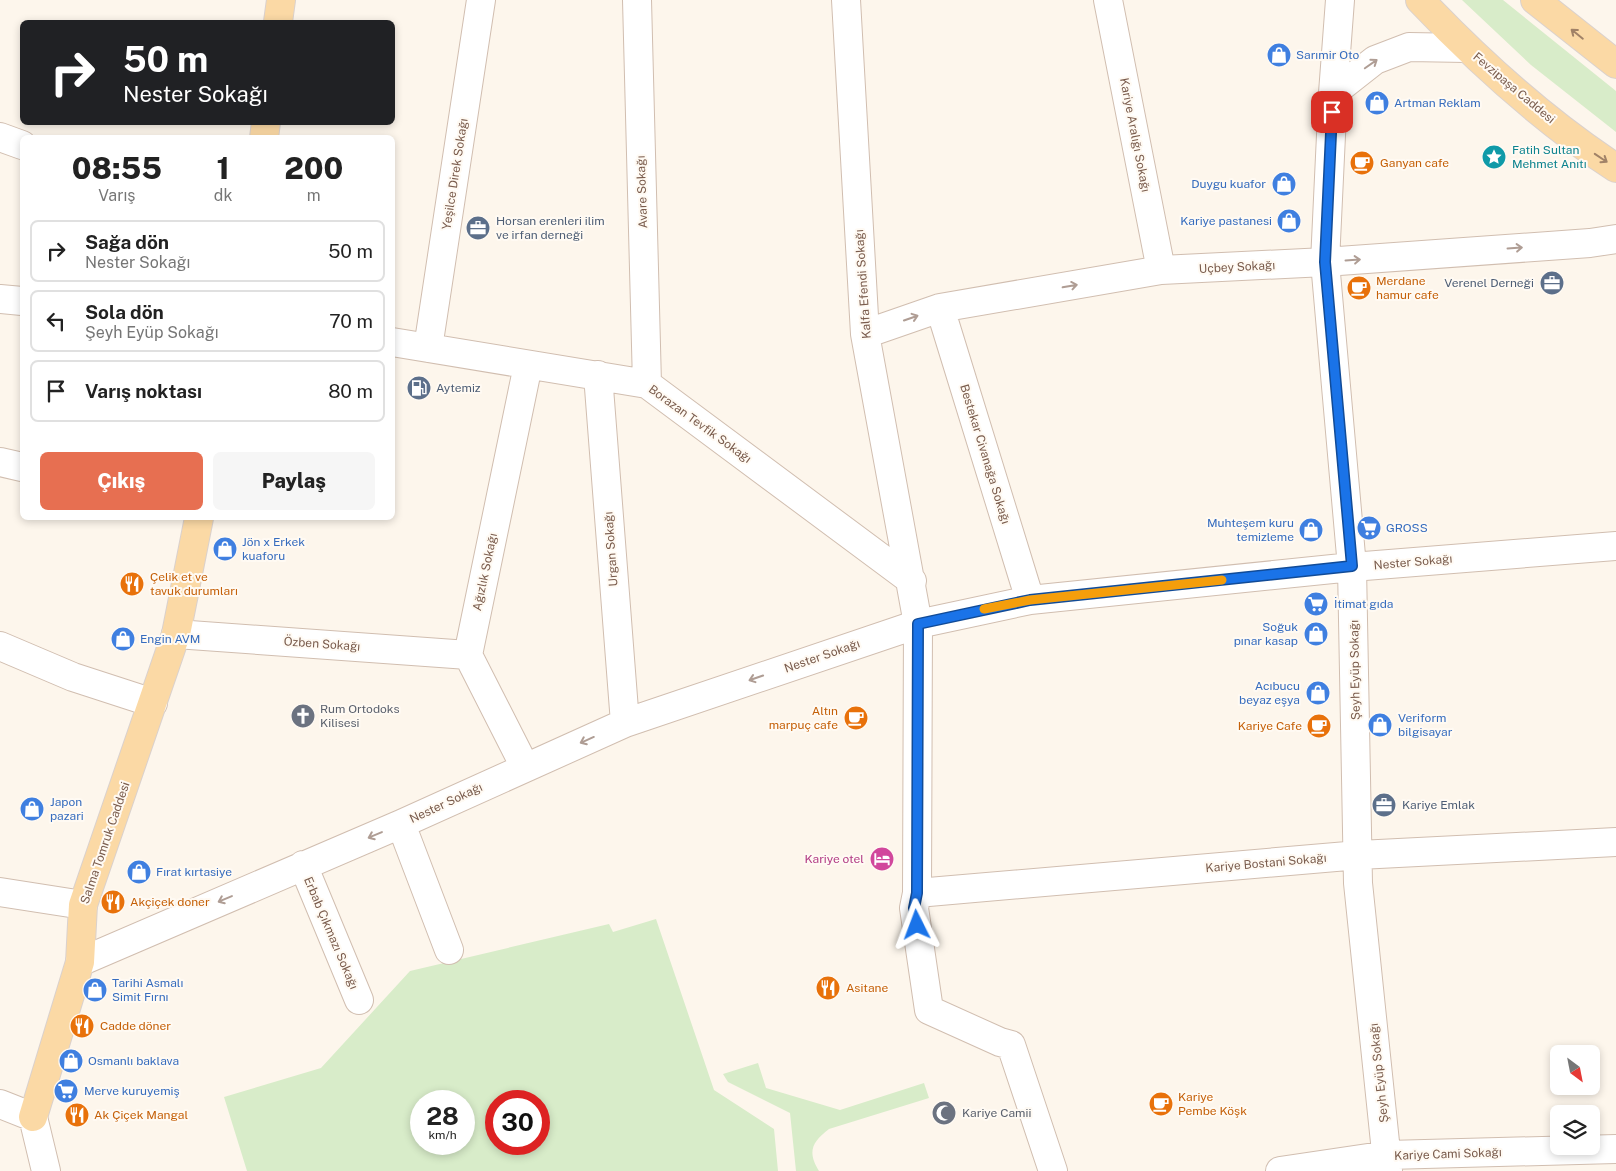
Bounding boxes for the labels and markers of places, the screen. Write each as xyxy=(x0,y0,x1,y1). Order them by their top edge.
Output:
shop icon: Sarımir Oto xyxy=(1266,42,1292,68)
place label: Sarımir Oto xyxy=(1296,48,1360,62)
shop icon: Artman Reklam xyxy=(1364,90,1390,116)
pin xyxy=(1311,91,1353,133)
place label: Artman Reklam xyxy=(1394,96,1481,110)
place label: Fatih Sultan Mehmet Anıtı xyxy=(1512,143,1587,171)
place icon: Fatih Sultan Mehmet Anıtı xyxy=(1481,144,1507,170)
cafe icon: Ganyan cafe xyxy=(1349,150,1375,176)
place label: Ganyan cafe xyxy=(1380,156,1449,170)
shop icon: Duygu kuafor xyxy=(1271,171,1297,197)
place label: Duygu kuafor xyxy=(1191,177,1266,191)
shop icon: Kariye pastanesi xyxy=(1276,208,1302,234)
place label: Horsan erenleri ilim ve irfan derneği xyxy=(496,214,605,242)
place label: Kariye pastanesi xyxy=(1180,214,1272,228)
office icon: Horsan erenleri ilim ve irfan derneği xyxy=(465,215,491,241)
office icon: Verenel Derneği xyxy=(1539,270,1565,296)
place label: Merdane hamur cafe xyxy=(1376,274,1439,302)
cafe icon: Merdane hamur cafe xyxy=(1346,275,1372,301)
place label: Verenel Derneği xyxy=(1444,276,1534,290)
fuel station icon: Aytemiz xyxy=(406,375,432,401)
place label: Aytemiz xyxy=(436,381,481,395)
supermarket icon: GROSS xyxy=(1356,515,1382,541)
place label: Muhteşem kuru temizleme xyxy=(1207,516,1294,544)
shop icon: Muhteşem kuru temizleme xyxy=(1298,517,1324,543)
place label: GROSS xyxy=(1386,521,1428,535)
place label: Jön x Erkek kuaforu xyxy=(242,535,305,563)
shop icon: Jön x Erkek kuaforu xyxy=(212,536,238,562)
place label: Çelik et ve tavuk durumları xyxy=(150,570,238,598)
restaurant icon: Çelik et ve tavuk durumları xyxy=(119,571,145,597)
supermarket icon: İtimat gıda xyxy=(1303,591,1329,617)
place label: İtimat gıda xyxy=(1334,597,1393,611)
place label: Soğuk pınar kasap xyxy=(1234,620,1298,648)
shop icon: Soğuk pınar kasap xyxy=(1303,621,1329,647)
shop icon: Engin AVM xyxy=(110,626,136,652)
place label: Engin AVM xyxy=(140,632,200,646)
place label: Acıbucu beyaz eşya xyxy=(1239,679,1300,707)
shop icon: Acıbucu beyaz eşya xyxy=(1305,680,1331,706)
place label: Rum Ortodoks Kilisesi xyxy=(320,702,400,730)
church icon: Rum Ortodoks Kilisesi xyxy=(290,703,316,729)
place label: Altın marpuç cafe xyxy=(769,704,838,732)
cafe icon: Altın marpuç cafe xyxy=(843,705,869,731)
place label: Veriform bilgisayar xyxy=(1398,711,1453,739)
shop icon: Veriform bilgisayar xyxy=(1367,712,1393,738)
cafe icon: Kariye Cafe xyxy=(1306,713,1332,739)
place label: Kariye Cafe xyxy=(1238,719,1302,733)
office icon: Kariye Emlak xyxy=(1371,792,1397,818)
place label: Japon pazari xyxy=(50,795,84,823)
shop icon: Japon pazari xyxy=(19,796,45,822)
place label: Kariye Emlak xyxy=(1402,798,1475,812)
hotel icon: Kariye otel xyxy=(869,846,895,872)
place label: Kariye otel xyxy=(804,852,864,866)
shop icon: Fırat kırtasiye xyxy=(126,859,152,885)
place label: Fırat kırtasiye xyxy=(156,865,232,879)
restaurant icon: Akçiçek doner xyxy=(100,889,126,915)
place label: Akçiçek doner xyxy=(130,895,210,909)
restaurant icon: Asitane xyxy=(815,975,841,1001)
place label: Tarihi Asmalı Simit Fırnı xyxy=(112,976,183,1004)
shop icon: Tarihi Asmalı Simit Fırnı xyxy=(82,977,108,1003)
place label: Asitane xyxy=(846,981,889,995)
restaurant icon: Cadde döner xyxy=(69,1013,95,1039)
place label: Cadde döner xyxy=(100,1019,171,1033)
shop icon: Osmanlı baklava xyxy=(58,1048,84,1074)
place label: Osmanlı baklava xyxy=(88,1054,179,1068)
supermarket icon: Merve kuruyemiş xyxy=(53,1078,79,1104)
place label: Merve kuruyemiş xyxy=(84,1084,180,1098)
place label: Kariye Pembe Köşk xyxy=(1178,1090,1247,1118)
cafe icon: Kariye Pembe Köşk xyxy=(1148,1091,1174,1117)
mosque icon: Kariye Camii xyxy=(931,1100,957,1126)
restaurant icon: Ak Çiçek Mangal xyxy=(64,1102,90,1128)
place label: Kariye Camii xyxy=(962,1106,1031,1120)
place label: Ak Çiçek Mangal xyxy=(94,1108,188,1122)

